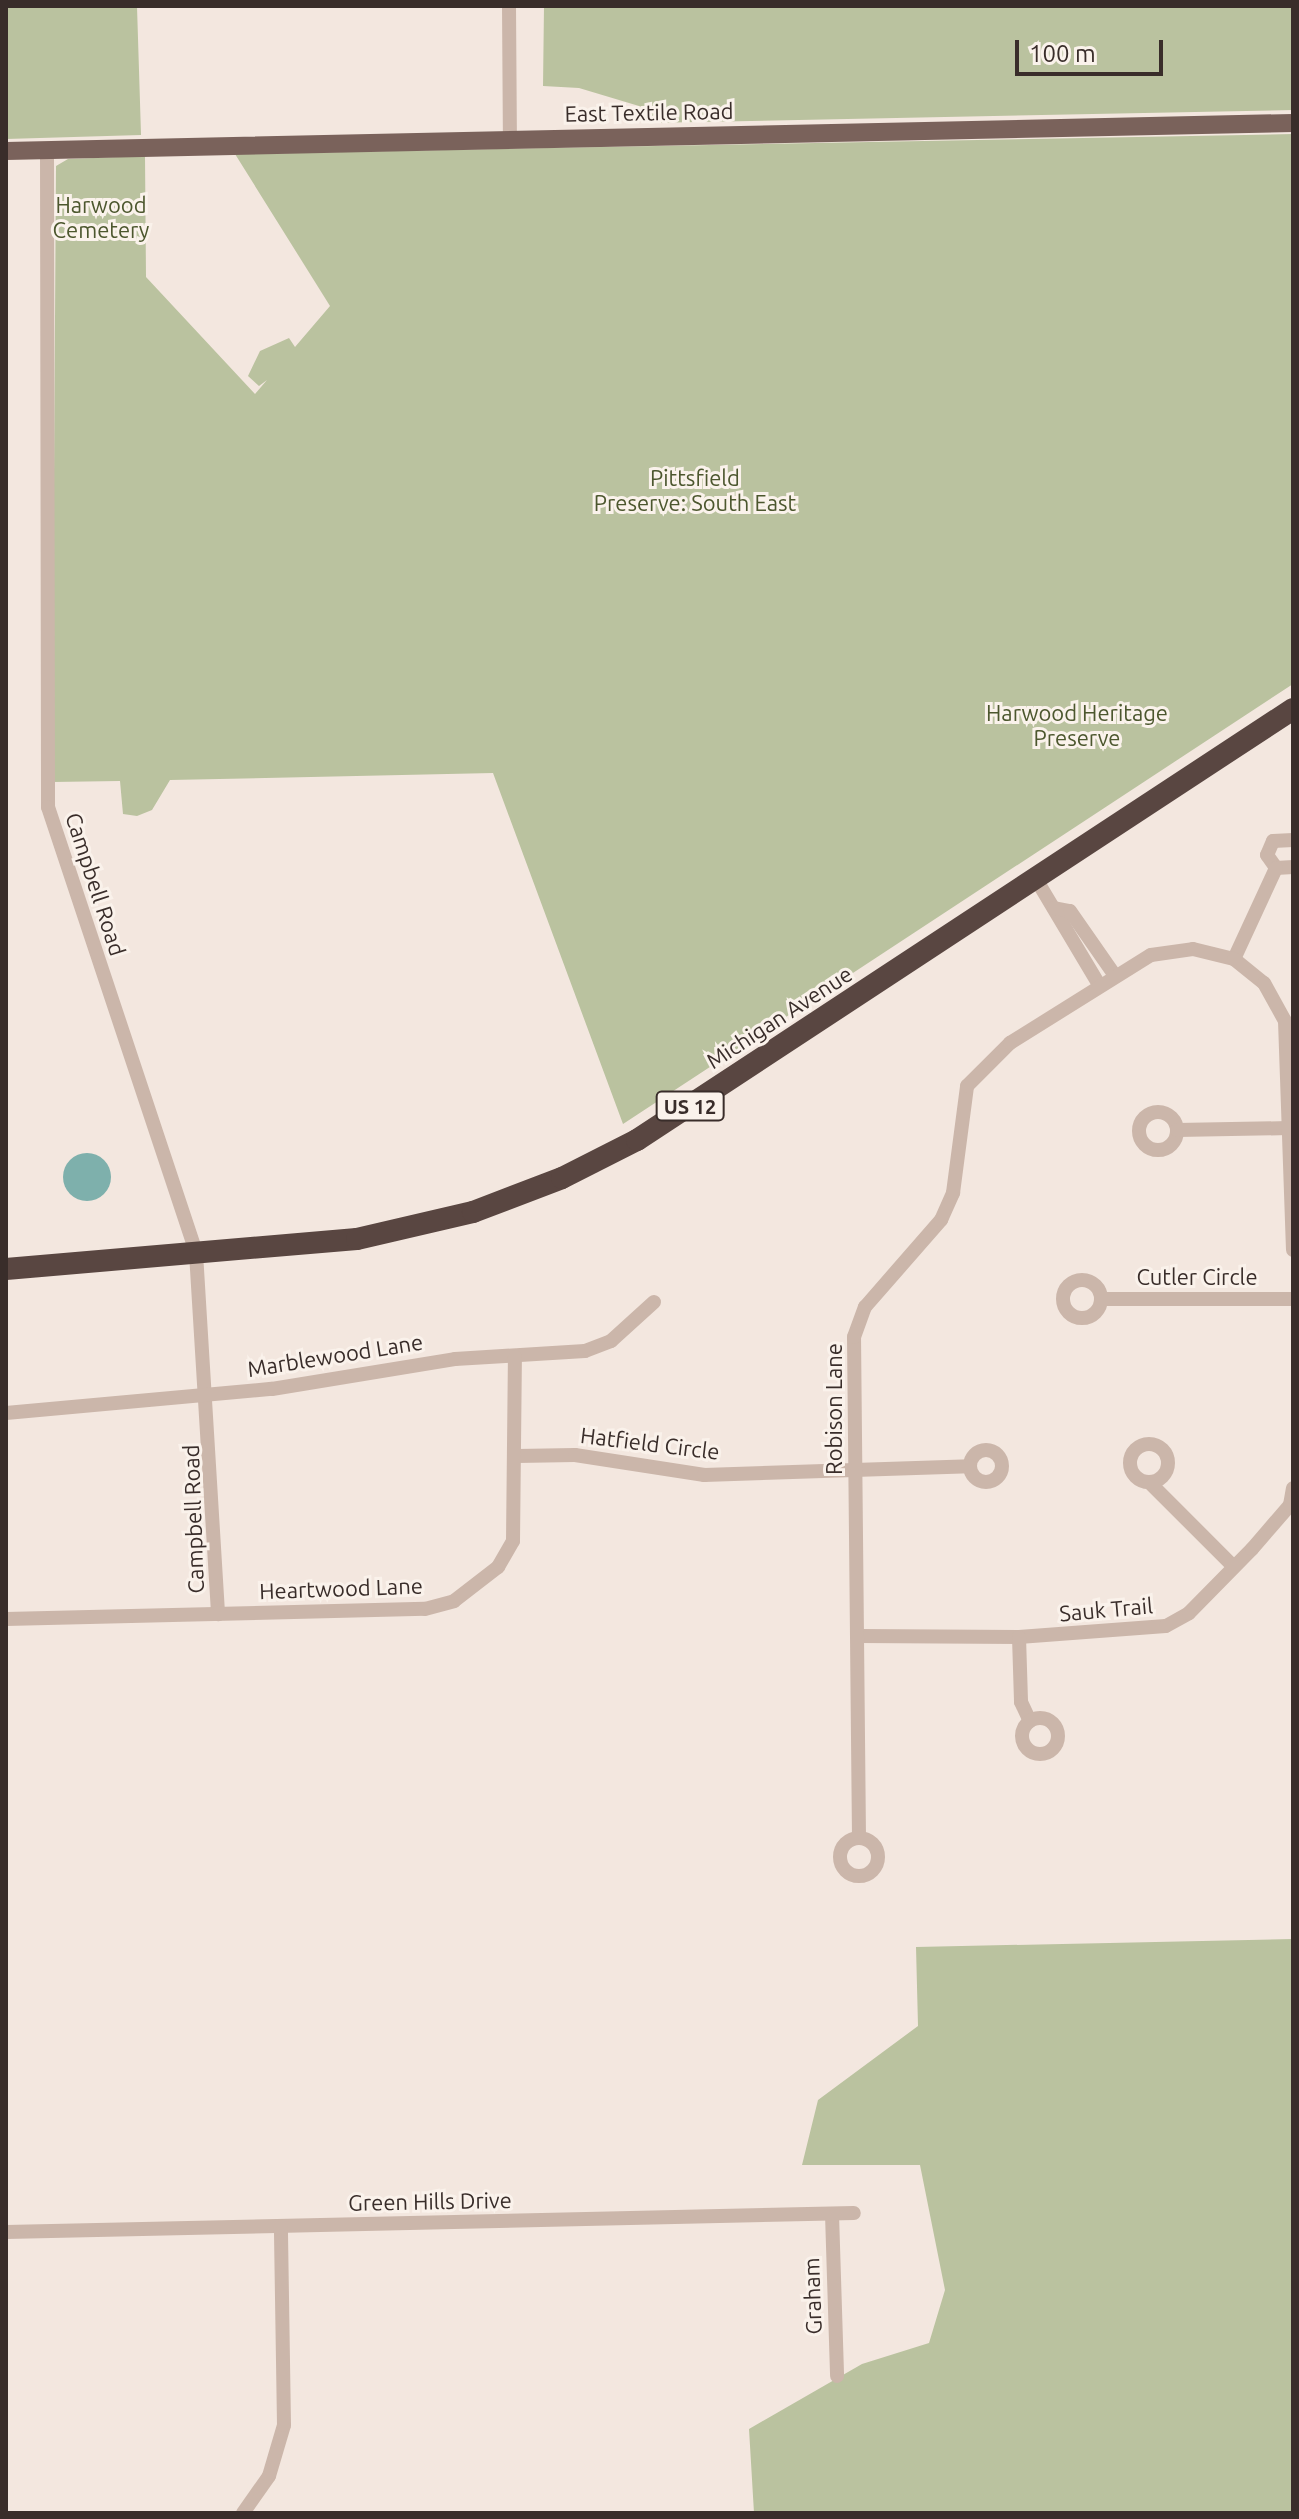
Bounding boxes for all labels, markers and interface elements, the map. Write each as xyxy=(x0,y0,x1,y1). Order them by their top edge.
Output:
scale bar xyxy=(1019,24,1167,74)
text: 100 m xyxy=(1029,40,1096,67)
street label: East Textile Road xyxy=(564,97,734,127)
park label: Harwood Cemetery xyxy=(53,191,149,242)
park label: Pittsfield Preserve: South East xyxy=(594,464,796,516)
park label: Harwood Heritage Preserve xyxy=(986,699,1168,750)
street label: Campbell Road xyxy=(60,809,132,959)
street label: Michigan Avenue xyxy=(701,960,857,1074)
road number: US 12 xyxy=(654,1090,726,1122)
street label: Cutler Circle xyxy=(1136,1264,1258,1290)
street label: Marblewood Lane xyxy=(245,1328,425,1382)
street label: Robison Lane xyxy=(821,1343,847,1475)
street label: Hatfield Circle xyxy=(579,1421,721,1465)
street label: Campbell Road xyxy=(177,1444,209,1594)
street label: Heartwood Lane xyxy=(259,1572,423,1604)
street label: Sauk Trail xyxy=(1058,1592,1154,1626)
street label: Green Hills Drive xyxy=(348,2186,512,2216)
street label: Graham xyxy=(797,2257,827,2335)

